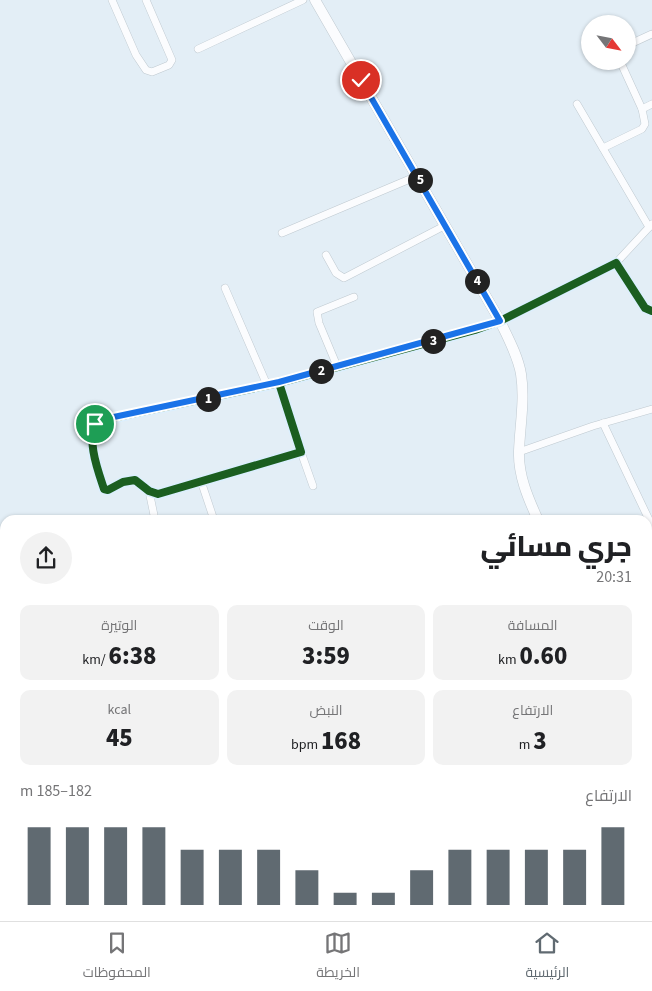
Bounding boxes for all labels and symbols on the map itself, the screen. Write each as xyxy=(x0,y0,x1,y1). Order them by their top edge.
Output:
north arrow xyxy=(581,15,636,70)
pin xyxy=(340,59,382,101)
pin: 5 xyxy=(408,168,432,192)
pin: 4 xyxy=(464,268,490,294)
pin: 3 xyxy=(420,328,446,354)
pin: 2 xyxy=(308,358,334,384)
pin: 1 xyxy=(196,386,220,412)
pin xyxy=(74,403,116,445)

